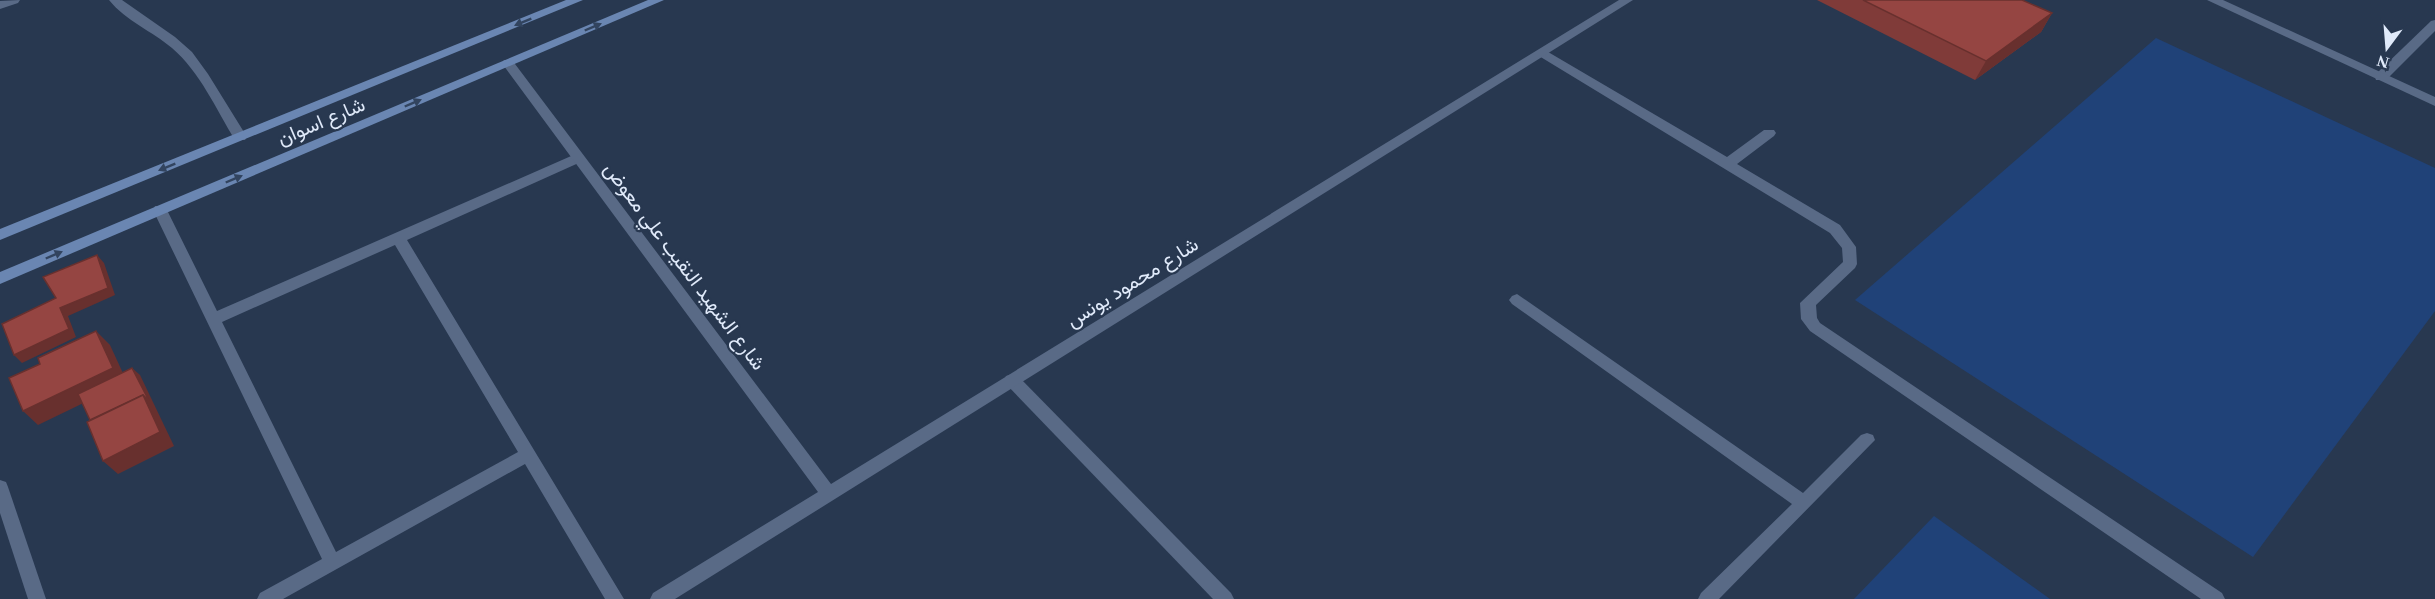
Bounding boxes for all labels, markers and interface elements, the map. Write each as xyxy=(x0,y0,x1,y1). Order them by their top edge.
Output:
one-way arrow xyxy=(513,17,531,27)
north arrow xyxy=(2357,18,2417,78)
one-way arrow xyxy=(584,22,602,32)
text: N xyxy=(2375,52,2391,72)
street label: شارع اسوان xyxy=(274,93,369,152)
one-way arrow xyxy=(404,98,422,107)
street label: شارع الشهيد النقيب علي معوض xyxy=(595,158,770,378)
one-way arrow xyxy=(158,163,176,172)
one-way arrow xyxy=(225,174,243,184)
street label: شارع محمود يونس xyxy=(1062,233,1203,334)
one-way arrow xyxy=(45,250,63,259)

